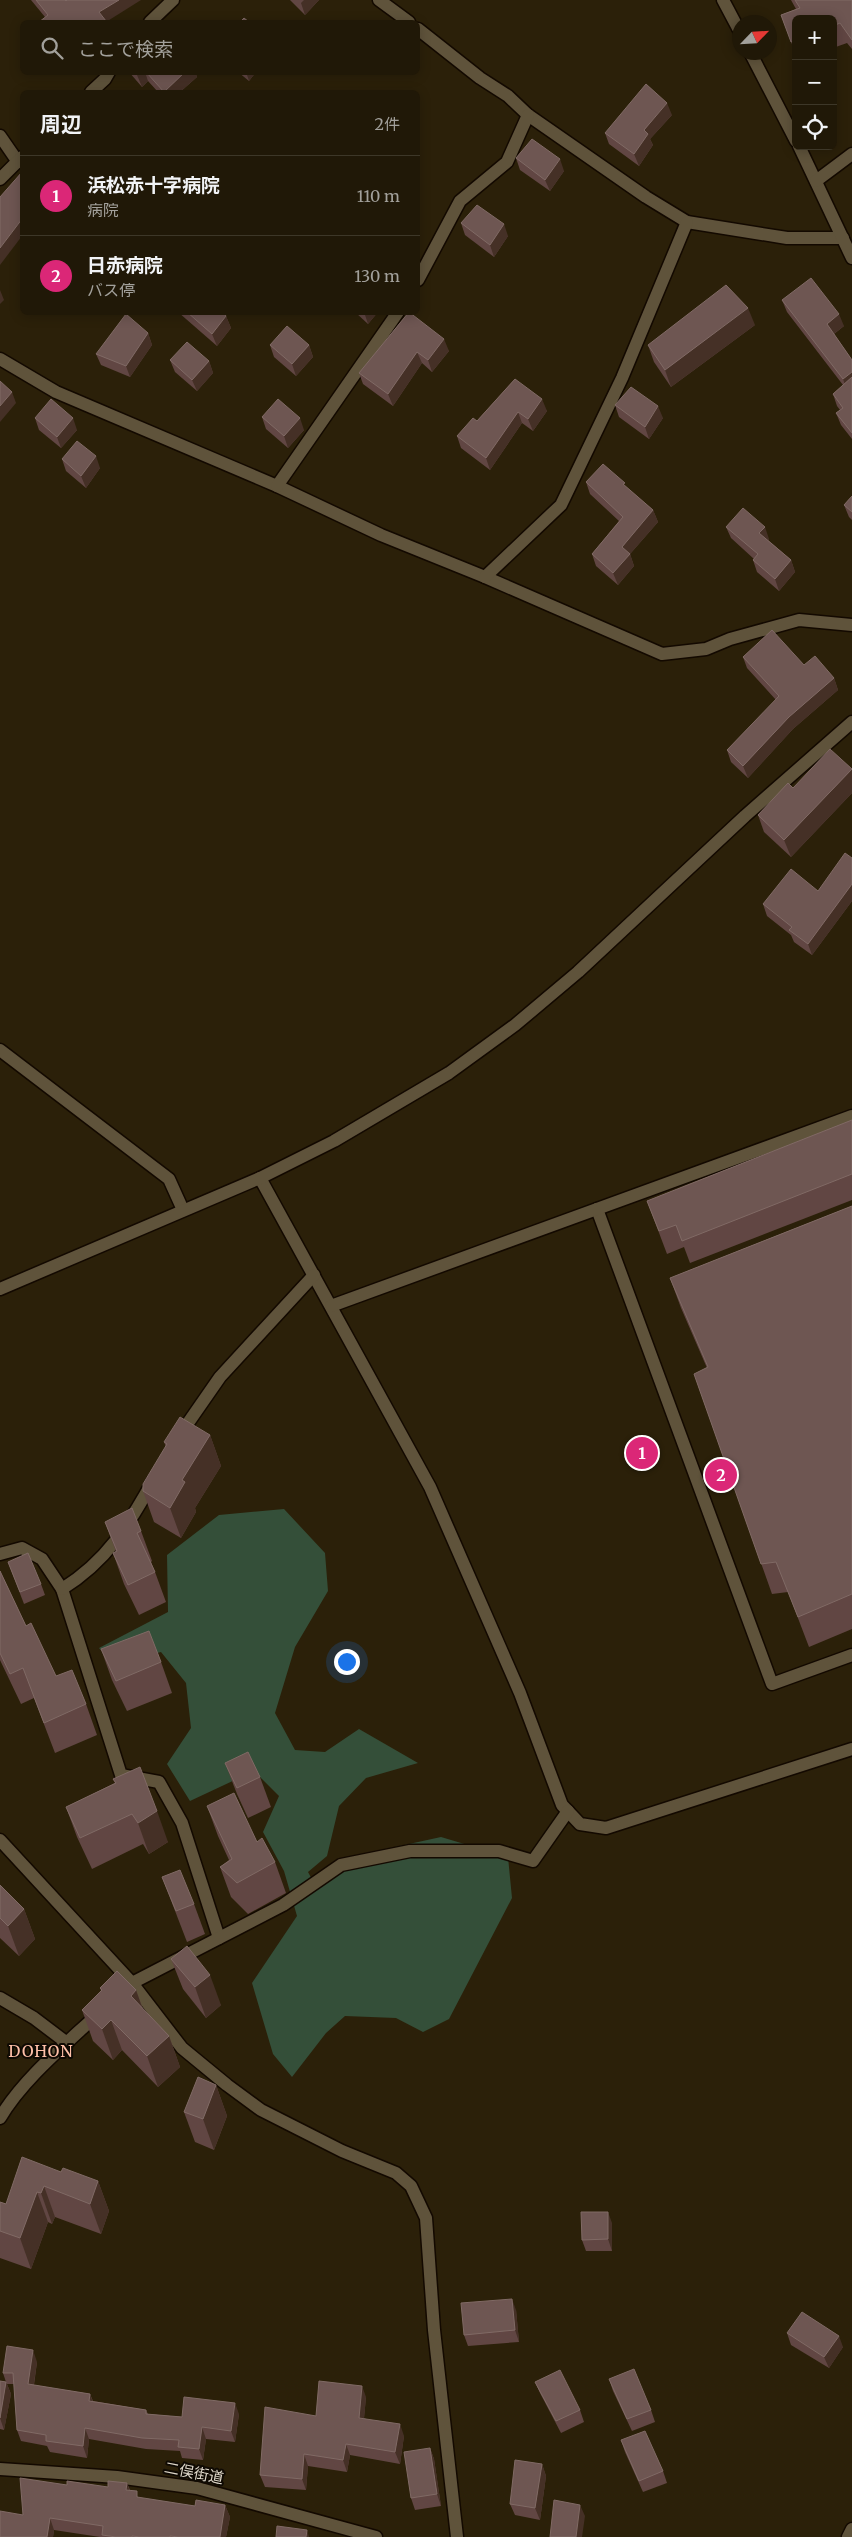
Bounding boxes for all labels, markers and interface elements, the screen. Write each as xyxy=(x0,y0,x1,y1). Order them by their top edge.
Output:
north arrow xyxy=(732,15,777,60)
map controls xyxy=(792,15,837,150)
button: + xyxy=(792,15,837,60)
search box xyxy=(20,20,420,75)
icon: search xyxy=(38,34,66,62)
text: ここで検索 xyxy=(78,37,173,61)
button: − xyxy=(792,60,837,105)
button: locate xyxy=(792,105,837,150)
text: 周辺 xyxy=(40,111,82,138)
text: 2件 xyxy=(374,114,400,134)
text: 浜松赤十字病院 xyxy=(87,173,220,197)
text: 1 xyxy=(52,186,60,206)
text: 110 m xyxy=(357,186,400,206)
text: 病院 xyxy=(87,200,119,220)
text: 日赤病院 xyxy=(87,253,163,277)
text: 2 xyxy=(51,266,61,286)
text: 130 m xyxy=(354,266,400,286)
text: バス停 xyxy=(87,280,135,300)
pin: 1 xyxy=(626,1434,658,1472)
pin: 2 xyxy=(705,1456,737,1494)
your location xyxy=(334,1649,360,1675)
district label: DOHON xyxy=(8,2041,74,2061)
street label: 二俣街道 xyxy=(163,2457,225,2488)

